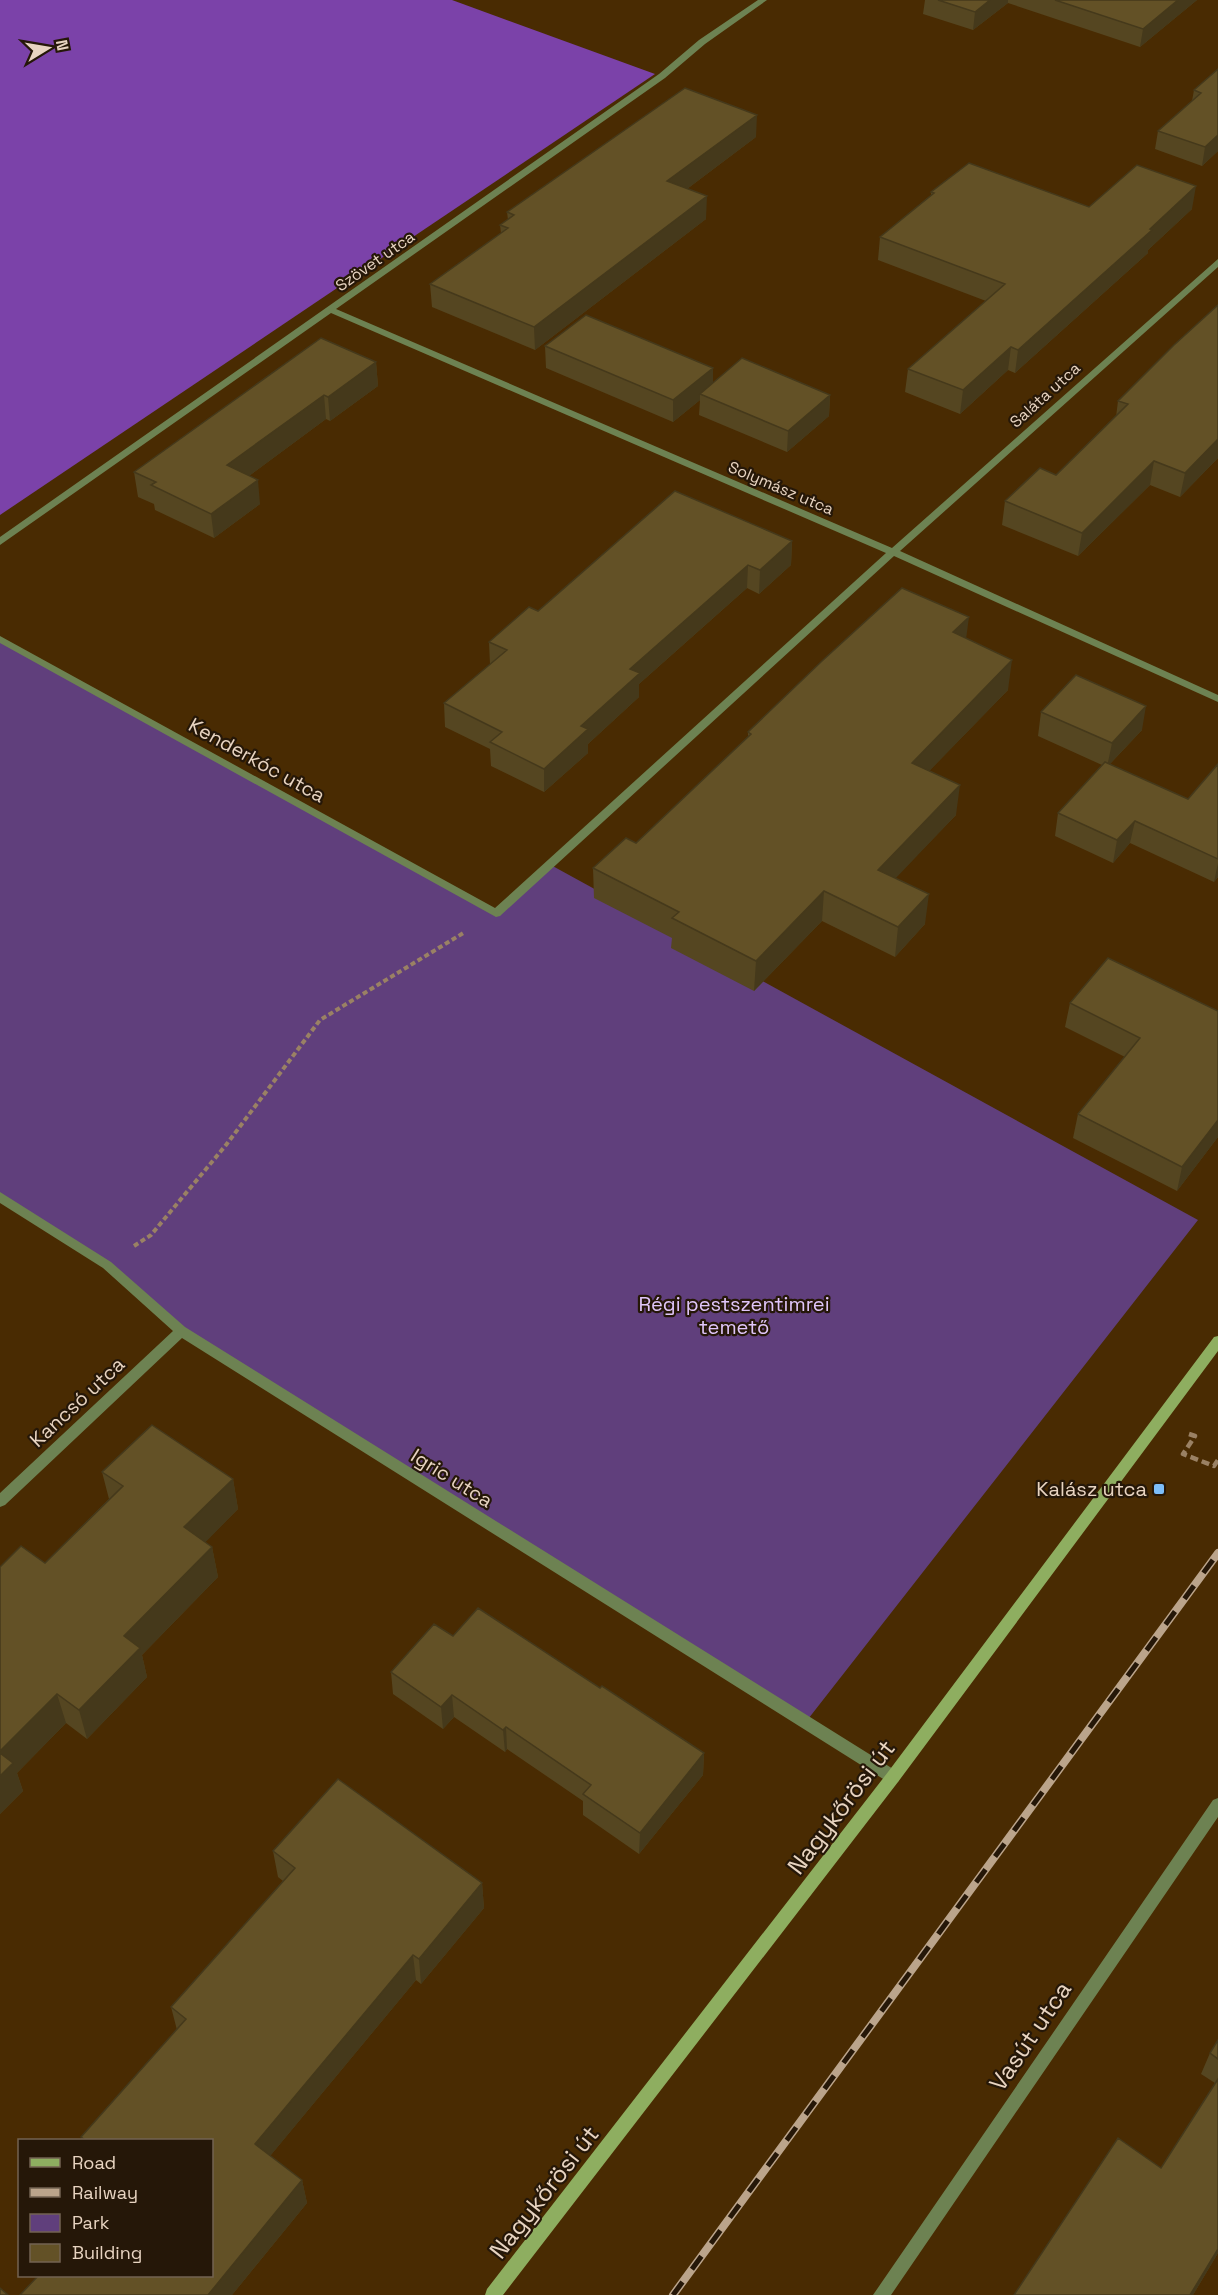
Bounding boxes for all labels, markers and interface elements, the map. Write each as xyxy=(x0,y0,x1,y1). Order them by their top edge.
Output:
north arrow xyxy=(18,18,78,78)
text: N xyxy=(51,38,74,53)
street label: Szövet utca xyxy=(331,226,419,296)
street label: Saláta utca xyxy=(1005,358,1085,432)
street label: Solymász utca xyxy=(725,456,837,520)
street label: Kenderkóc utca xyxy=(184,712,330,808)
park label: Régi pestszentimrei temető xyxy=(638,1291,830,1340)
street label: Kancsó utca xyxy=(24,1351,130,1453)
street label: Igric utca xyxy=(406,1443,498,1513)
place label: Kalász utca xyxy=(1036,1476,1147,1502)
marker: Kalász utca xyxy=(1152,1482,1166,1496)
street label: Nagykőrösi út xyxy=(780,1734,902,1880)
street label: Vasút utca xyxy=(982,1975,1078,2097)
street label: Nagykőrösi út xyxy=(482,2119,606,2265)
legend xyxy=(18,2139,213,2277)
text: Road xyxy=(72,2151,116,2174)
text: Railway xyxy=(72,2181,138,2204)
text: Park xyxy=(72,2211,110,2234)
text: Building xyxy=(72,2241,142,2264)

